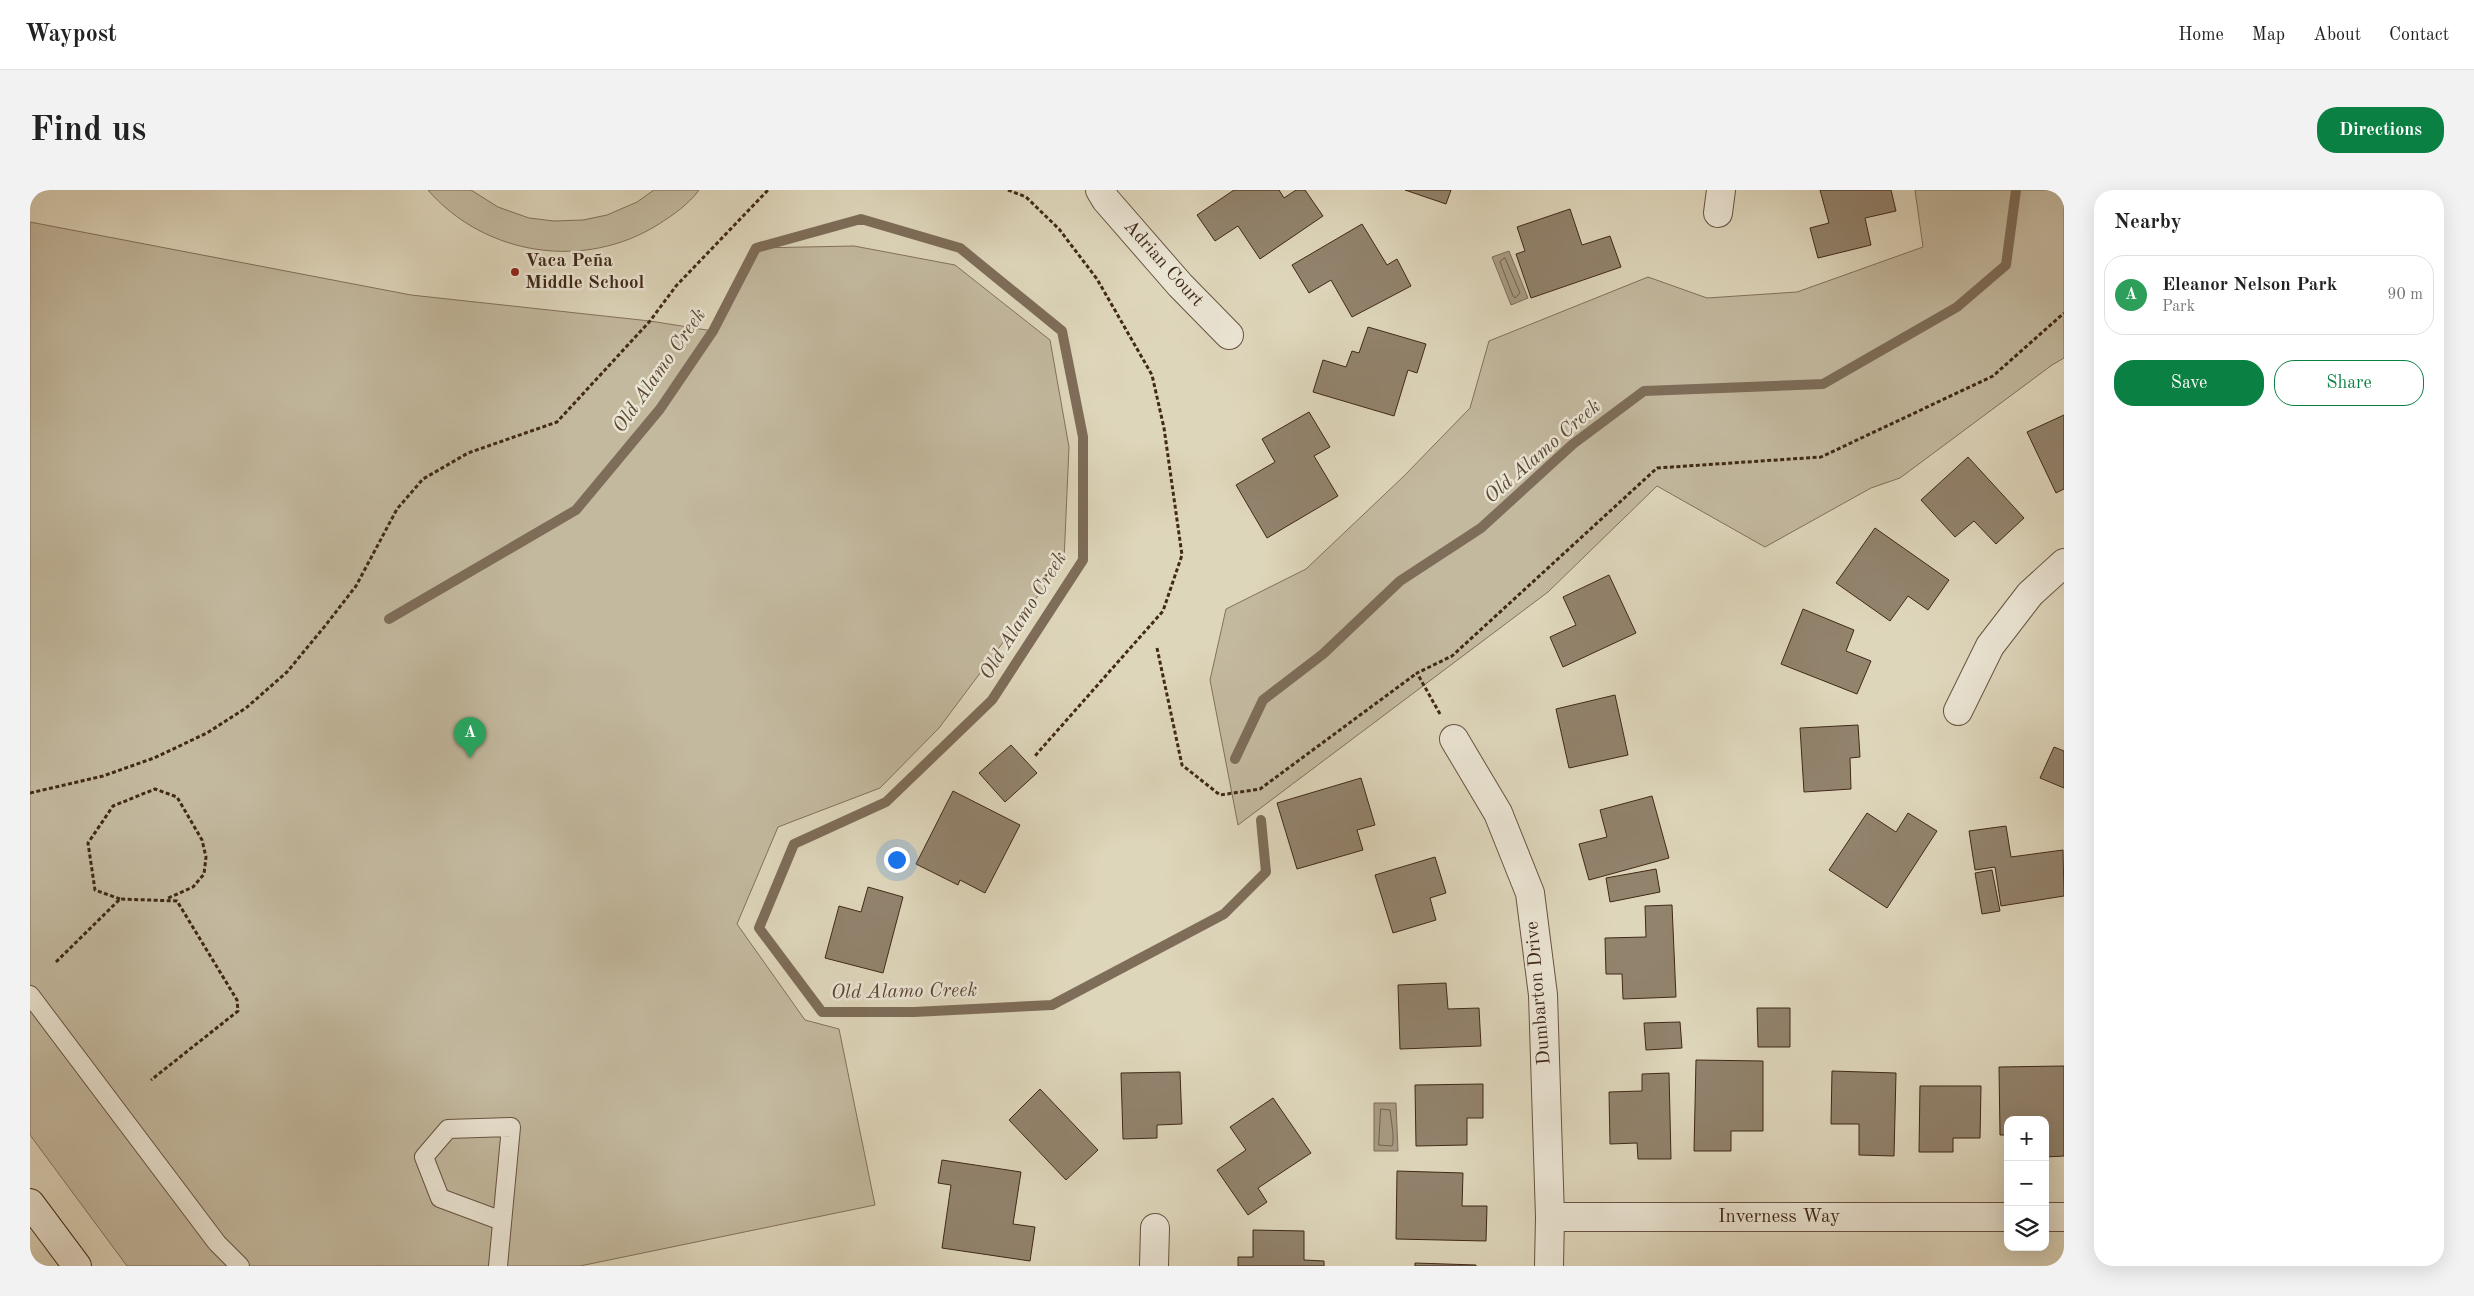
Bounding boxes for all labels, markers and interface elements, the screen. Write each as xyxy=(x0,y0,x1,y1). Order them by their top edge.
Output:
text: Waypost xyxy=(25,23,117,47)
text: Home xyxy=(2178,26,2224,44)
text: Map xyxy=(2252,26,2285,44)
text: About xyxy=(2313,26,2361,44)
text: Contact xyxy=(2389,26,2449,44)
button: Directions xyxy=(2317,107,2444,153)
text: Find us xyxy=(30,113,146,148)
text: Nearby xyxy=(2114,212,2182,233)
street label: Adrian Court xyxy=(1119,217,1207,311)
place label: Vaca Peña Middle School xyxy=(525,252,645,293)
marker: Vaca Peña Middle School xyxy=(509,266,521,278)
text: Eleanor Nelson Park xyxy=(2162,276,2337,295)
text: A xyxy=(2125,287,2137,303)
text: 90 m xyxy=(2387,287,2423,303)
text: Park xyxy=(2162,299,2195,315)
water label: Old Alamo Creek xyxy=(610,305,710,437)
button: Save xyxy=(2114,360,2264,406)
button: Share xyxy=(2274,360,2424,406)
water label: Old Alamo Creek xyxy=(1481,396,1605,508)
water label: Old Alamo Creek xyxy=(977,548,1071,683)
pin: A xyxy=(454,717,486,758)
your location xyxy=(884,847,910,873)
street label: Dumbarton Drive xyxy=(1523,920,1555,1066)
water label: Old Alamo Creek xyxy=(831,981,978,1003)
map controls xyxy=(2004,1116,2049,1251)
button: + xyxy=(2004,1116,2049,1161)
button: − xyxy=(2004,1161,2049,1206)
button: layers xyxy=(2004,1206,2049,1251)
street label: Inverness Way xyxy=(1718,1208,1840,1227)

